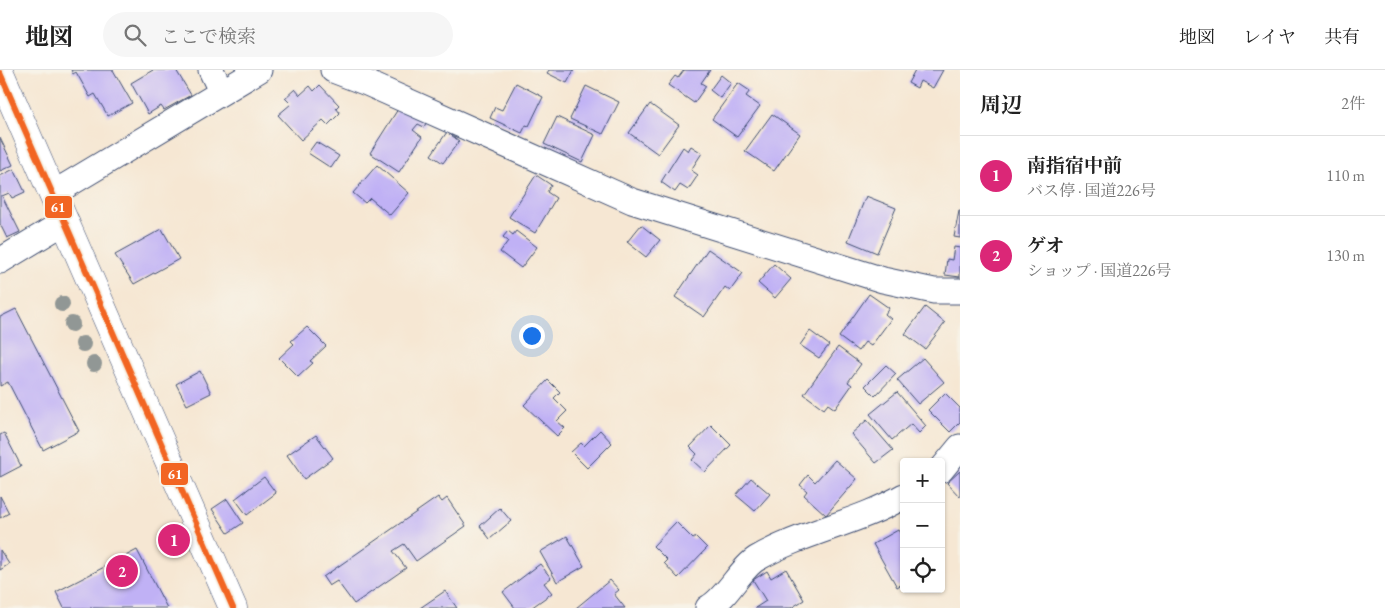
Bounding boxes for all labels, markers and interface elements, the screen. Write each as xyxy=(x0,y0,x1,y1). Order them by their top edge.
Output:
search box xyxy=(103,12,453,57)
text: 地図 xyxy=(25,21,73,52)
icon: search xyxy=(121,21,149,49)
text: ここで検索 xyxy=(161,24,256,49)
text: 地図 xyxy=(1179,25,1215,48)
text: レイヤ xyxy=(1243,25,1296,48)
text: 共有 xyxy=(1324,25,1360,48)
text: 周辺 xyxy=(980,91,1022,118)
text: 2件 xyxy=(1341,93,1365,114)
text: 南指宿中前 xyxy=(1027,153,1122,178)
text: 1 xyxy=(992,165,1000,186)
text: 110 m xyxy=(1326,165,1365,186)
text: バス停 · 国道226号 xyxy=(1027,180,1156,201)
line badge: 61 xyxy=(44,195,73,219)
text: 61 xyxy=(51,198,65,216)
text: ゲオ xyxy=(1027,233,1065,258)
text: 2 xyxy=(992,245,1000,266)
text: 130 m xyxy=(1326,245,1365,266)
text: ショップ · 国道226号 xyxy=(1027,260,1171,281)
your location xyxy=(519,323,545,349)
map controls xyxy=(900,458,945,593)
button: + xyxy=(900,458,945,503)
line badge: 61 xyxy=(160,462,189,486)
text: 61 xyxy=(168,465,182,483)
button: − xyxy=(900,503,945,548)
pin: 1 xyxy=(158,521,190,559)
button: locate xyxy=(900,548,945,593)
pin: 2 xyxy=(106,552,138,590)

